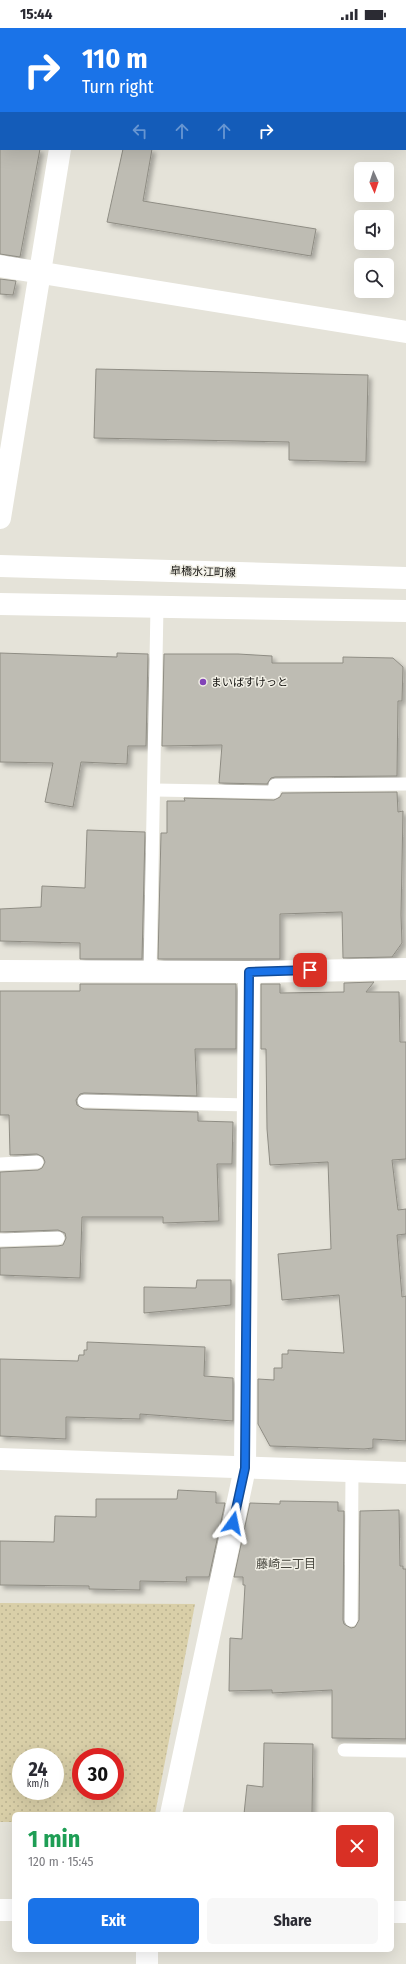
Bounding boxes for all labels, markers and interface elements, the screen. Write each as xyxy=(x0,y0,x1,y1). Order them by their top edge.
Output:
text: 15:44 xyxy=(20,5,53,23)
text: 110 m xyxy=(82,42,148,75)
icon: right xyxy=(16,44,68,96)
text: Turn right xyxy=(82,76,154,98)
icon: left xyxy=(129,120,151,142)
icon: ahead xyxy=(171,120,193,142)
icon: ahead xyxy=(213,120,235,142)
icon: right xyxy=(255,120,277,142)
north arrow xyxy=(354,162,394,202)
map controls xyxy=(354,162,394,298)
button: sound xyxy=(354,210,394,250)
button: search xyxy=(354,258,394,298)
street label: 皐橋水江町線 xyxy=(170,564,236,580)
place label: まいばすけっと xyxy=(211,676,288,689)
marker: まいばすけっと xyxy=(198,677,208,687)
pin xyxy=(293,953,327,987)
icon: arrive xyxy=(299,959,321,981)
position arrow xyxy=(212,1502,254,1544)
district label: 藤崎二丁目 xyxy=(256,1557,316,1571)
speed limit sign: 30 xyxy=(72,1748,124,1800)
text: 24 xyxy=(28,1757,48,1781)
text: km/h xyxy=(27,1778,49,1790)
text: 1 min xyxy=(28,1825,80,1853)
button: close xyxy=(336,1825,378,1867)
text: 120 m · 15:45 xyxy=(28,1854,93,1869)
button: Exit xyxy=(28,1898,199,1944)
button: Share xyxy=(207,1898,378,1944)

